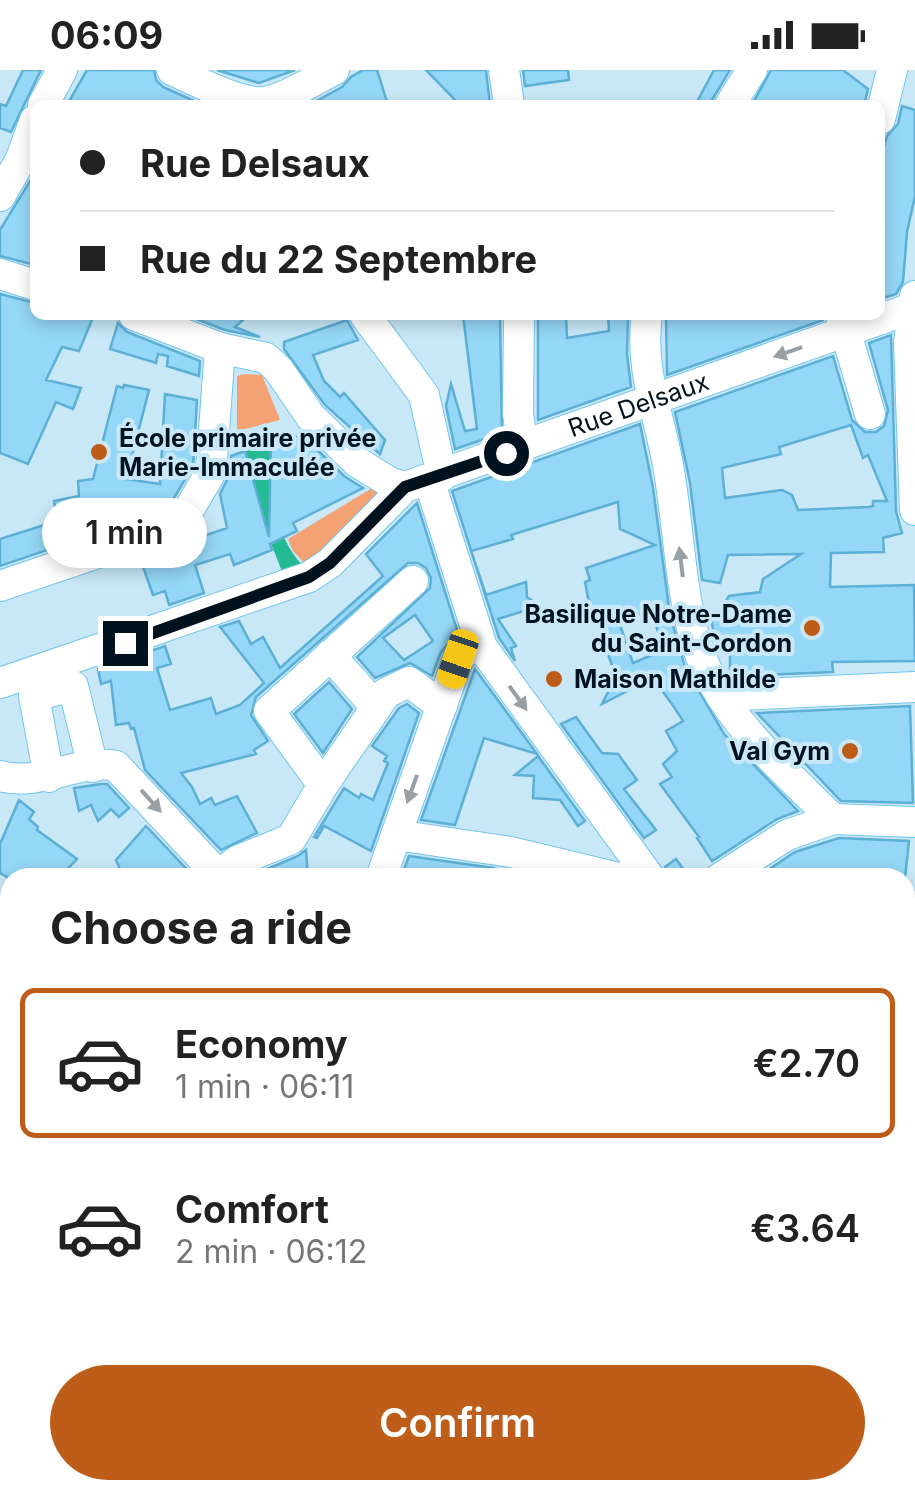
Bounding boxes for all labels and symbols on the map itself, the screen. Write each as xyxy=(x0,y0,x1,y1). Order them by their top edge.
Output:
one-way arrow xyxy=(772,345,802,360)
street label: Rue Delsaux xyxy=(564,366,713,443)
place label: École primaire privée Marie-Immaculée xyxy=(119,422,376,482)
route start xyxy=(484,431,529,476)
marker: École primaire privée Marie-Immaculée xyxy=(88,441,110,463)
callout: 1 min xyxy=(42,498,208,568)
one-way arrow xyxy=(673,546,689,578)
place label: Basilique Notre-Dame du Saint-Cordon xyxy=(525,599,792,658)
marker: Basilique Notre-Dame du Saint-Cordon xyxy=(801,617,823,639)
route end xyxy=(103,621,148,666)
car xyxy=(434,626,482,692)
place label: Maison Mathilde xyxy=(574,664,776,694)
marker: Maison Mathilde xyxy=(543,668,565,690)
one-way arrow xyxy=(508,684,528,711)
place label: Val Gym xyxy=(729,736,830,766)
marker: Val Gym xyxy=(839,740,861,762)
one-way arrow xyxy=(404,775,419,805)
one-way arrow xyxy=(139,788,161,813)

